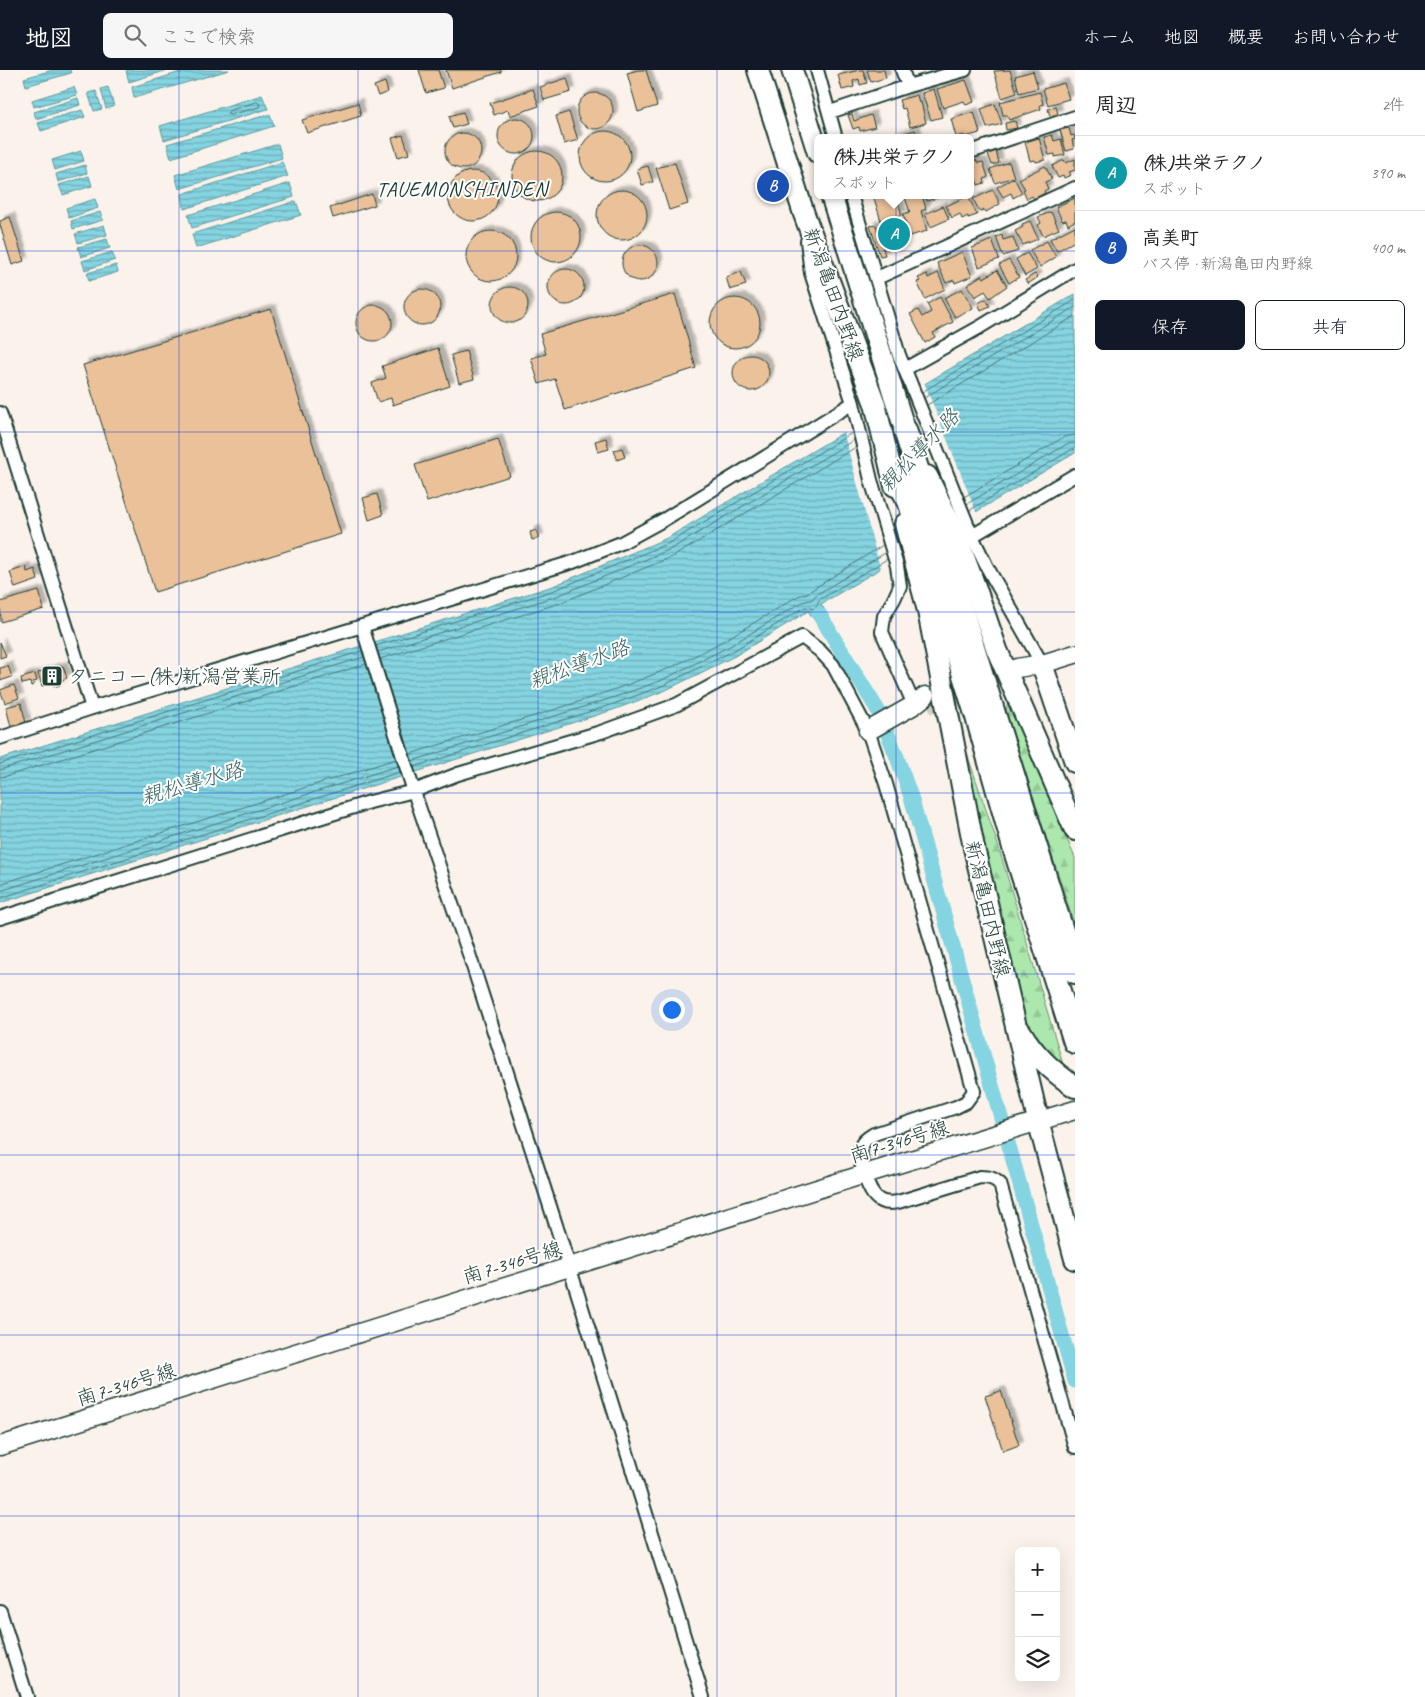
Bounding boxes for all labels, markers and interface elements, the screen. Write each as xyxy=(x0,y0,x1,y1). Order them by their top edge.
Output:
search box xyxy=(103,13,453,58)
icon: search xyxy=(121,21,149,49)
text: 地図 xyxy=(25,23,73,53)
text: ここで検索 xyxy=(161,25,256,49)
text: ホーム xyxy=(1083,26,1136,48)
text: 地図 xyxy=(1164,26,1200,48)
text: 概要 xyxy=(1228,26,1264,48)
text: お問い合わせ xyxy=(1292,26,1400,48)
text: 周辺 xyxy=(1095,92,1137,118)
text: 2件 xyxy=(1382,95,1405,115)
popup xyxy=(814,134,974,199)
text: (株)共栄テクノ xyxy=(832,145,956,169)
text: (株)共栄テクノ xyxy=(1142,151,1266,175)
text: A xyxy=(1107,163,1115,183)
text: 390 m xyxy=(1371,163,1405,183)
pin: B xyxy=(757,167,789,205)
text: スポット xyxy=(832,173,896,193)
district label: TAUEMONSHINDEN xyxy=(376,176,550,202)
text: スポット xyxy=(1142,179,1206,199)
pin: A xyxy=(878,215,910,253)
street label: 新潟亀田内野線 xyxy=(798,224,869,364)
text: 高美町 xyxy=(1142,226,1199,250)
text: B xyxy=(1107,238,1115,258)
text: 400 m xyxy=(1371,238,1405,258)
text: バス停 · 新潟亀田内野線 xyxy=(1142,254,1313,274)
button: 保存 xyxy=(1095,300,1245,350)
button: 共有 xyxy=(1255,300,1405,350)
water label: 親松導水路 xyxy=(873,402,966,497)
water label: 親松導水路 xyxy=(525,633,634,694)
building icon: タニコー(株)新潟営業所 xyxy=(40,664,64,688)
place label: タニコー(株)新潟営業所 xyxy=(68,664,281,689)
water label: 親松導水路 xyxy=(138,756,247,810)
street label: 新潟亀田内野線 xyxy=(960,838,1015,980)
your location xyxy=(659,997,685,1023)
street label: 南7-346号線 xyxy=(846,1115,952,1168)
street label: 南7-346号線 xyxy=(459,1236,565,1289)
street label: 南7-346号線 xyxy=(73,1358,179,1411)
map controls xyxy=(1015,1547,1060,1682)
button: + xyxy=(1015,1547,1060,1592)
button: − xyxy=(1015,1592,1060,1637)
button: layers xyxy=(1015,1637,1060,1682)

